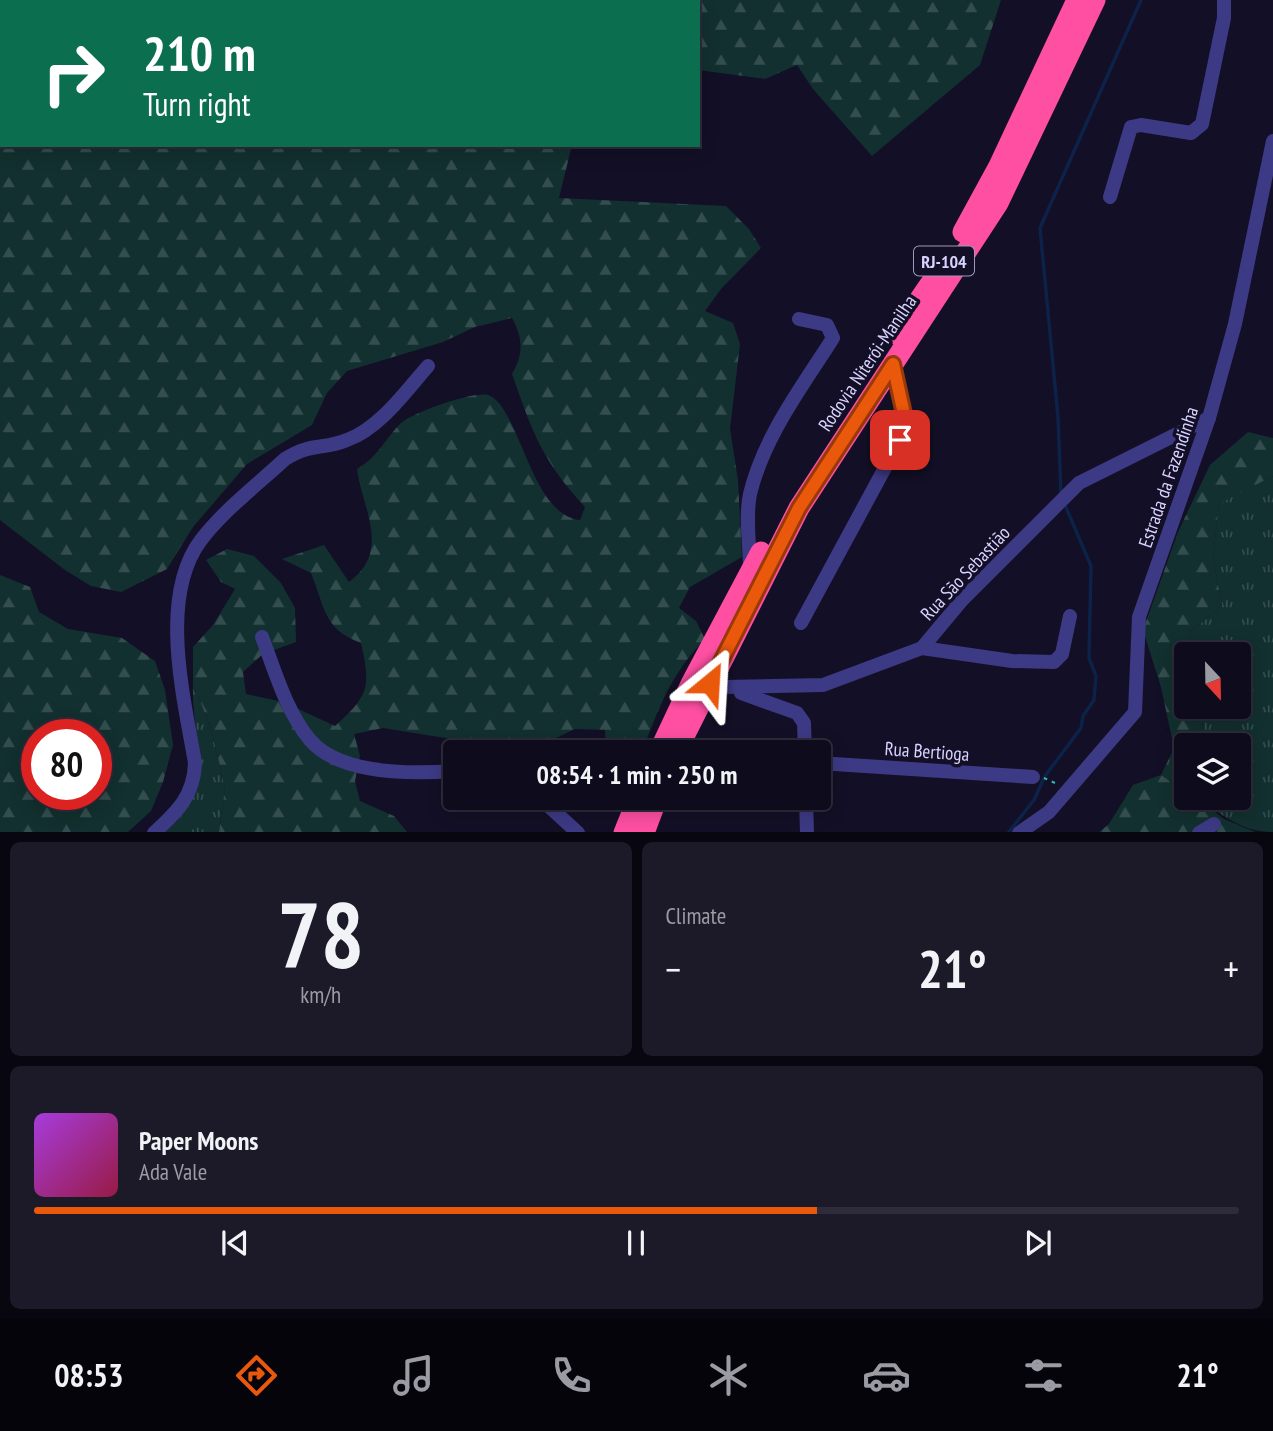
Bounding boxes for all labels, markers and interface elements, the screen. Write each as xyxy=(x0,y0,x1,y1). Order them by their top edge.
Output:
text: 210 m xyxy=(143,21,256,85)
icon: right xyxy=(28,28,119,119)
text: Turn right xyxy=(143,83,251,125)
road number: RJ-104 xyxy=(914,246,974,276)
street label: Rodovia Niterói-Manilha xyxy=(813,290,921,436)
street label: Estrada da Fazendinha xyxy=(1133,403,1203,551)
pin xyxy=(870,410,930,470)
icon: arrive xyxy=(881,421,919,459)
street label: Rua São Sebastião xyxy=(915,521,1015,625)
north arrow xyxy=(1174,642,1251,719)
map controls xyxy=(1174,642,1251,810)
position arrow xyxy=(673,646,747,720)
speed limit sign: 80 xyxy=(21,719,112,810)
button: layers xyxy=(1174,733,1251,810)
street label: Rua Bertioga xyxy=(884,736,970,766)
text: 08:54 · 1 min · 250 m xyxy=(537,758,737,791)
text: 78 xyxy=(277,875,364,993)
text: Climate xyxy=(666,901,726,930)
text: 21° xyxy=(918,935,987,1002)
text: − xyxy=(666,944,681,993)
text: + xyxy=(1223,944,1239,993)
text: km/h xyxy=(300,980,341,1009)
text: Paper Moons xyxy=(139,1124,258,1157)
text: Ada Vale xyxy=(139,1157,207,1186)
icon: previous xyxy=(216,1224,254,1262)
icon: pause xyxy=(617,1224,655,1262)
icon: next xyxy=(1019,1224,1057,1262)
icon: directions xyxy=(232,1351,281,1400)
icon: music xyxy=(389,1351,438,1400)
icon: phone xyxy=(547,1351,596,1400)
icon: climate xyxy=(704,1351,753,1400)
icon: car xyxy=(862,1351,911,1400)
icon: filters xyxy=(1019,1351,1068,1400)
text: 08:53 xyxy=(54,1354,123,1396)
text: 21° xyxy=(1177,1354,1219,1396)

